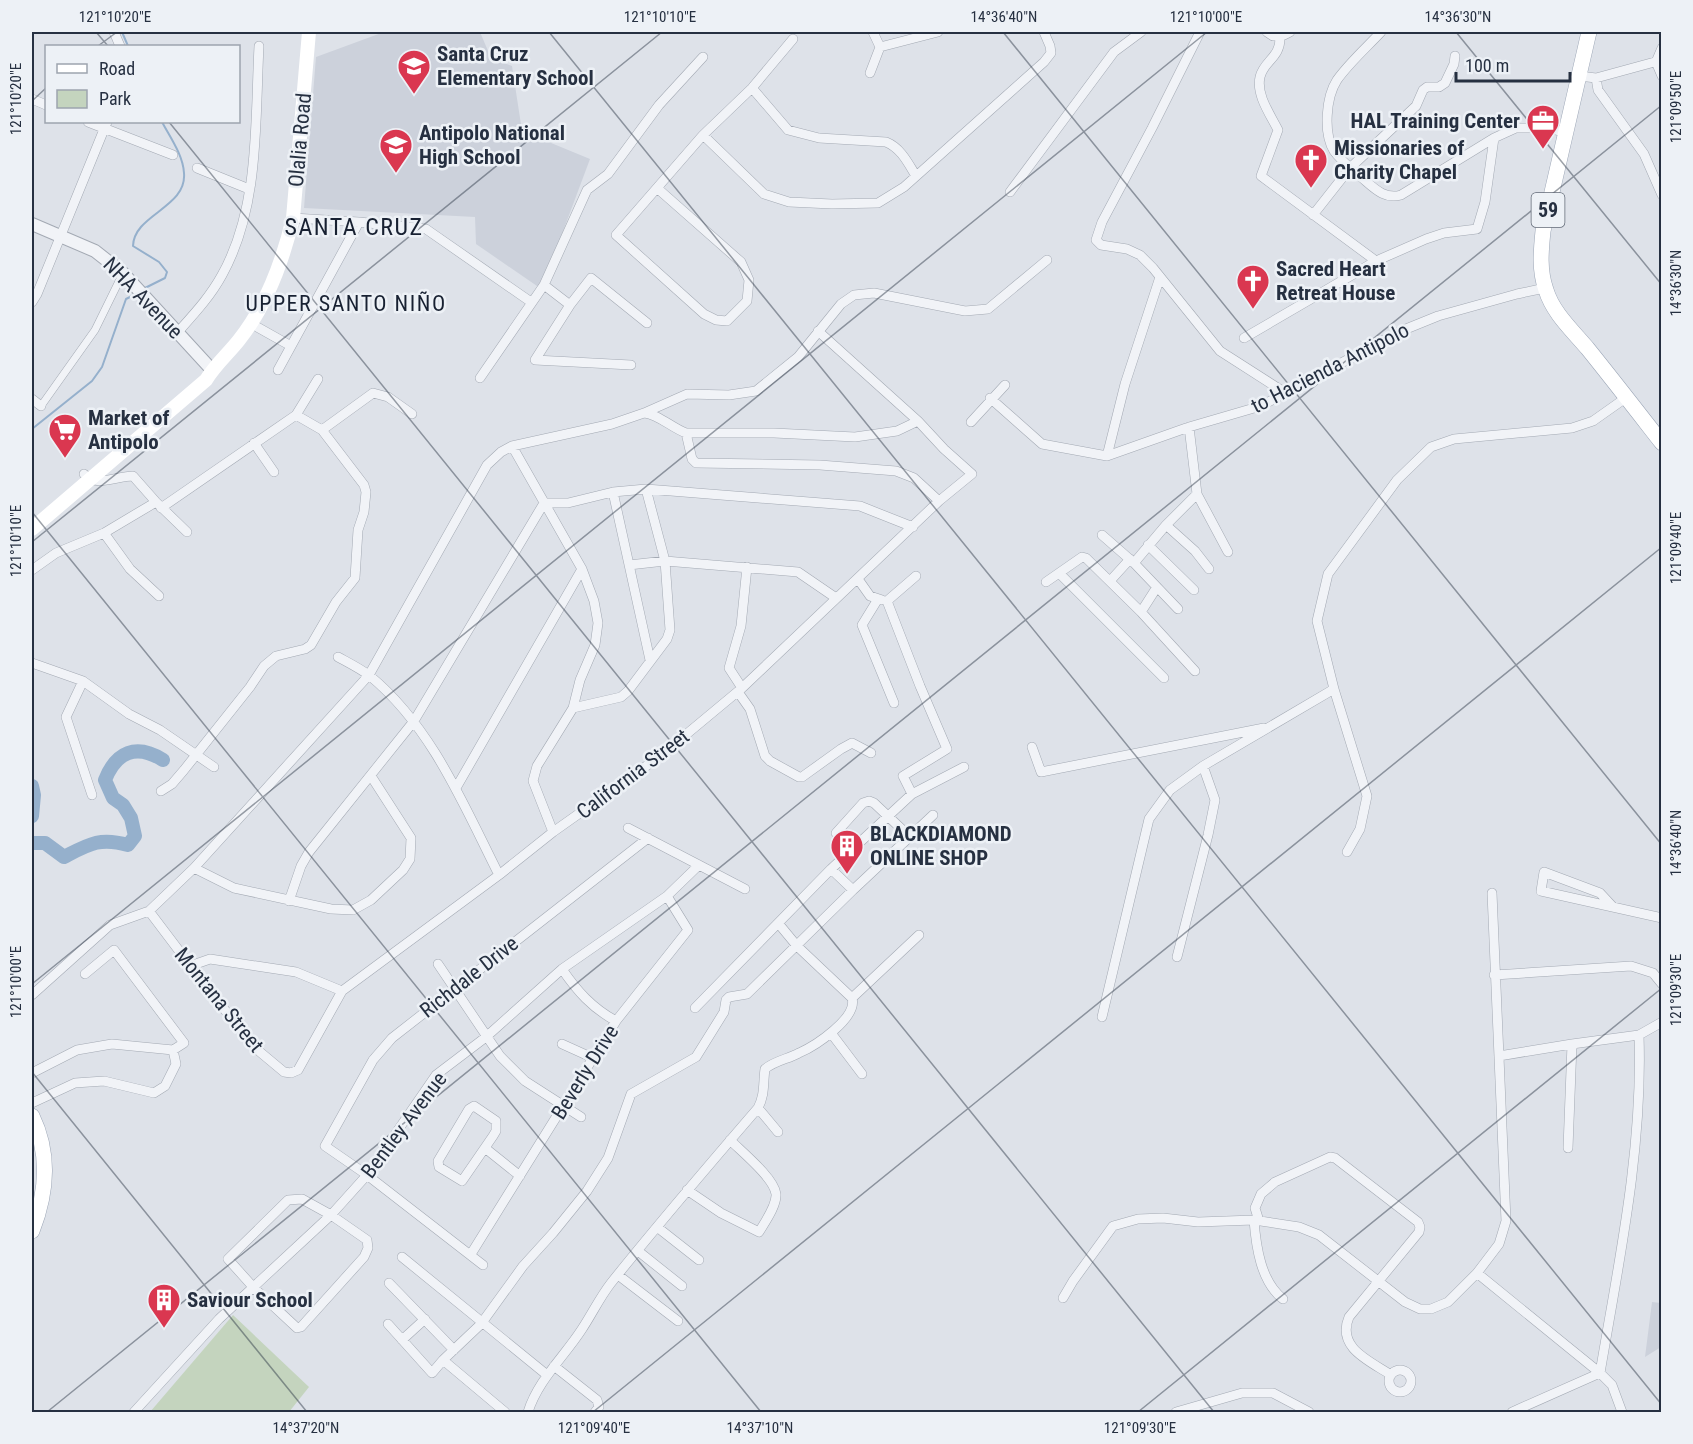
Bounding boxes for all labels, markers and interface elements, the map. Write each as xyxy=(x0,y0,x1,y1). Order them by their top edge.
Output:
text: 121°10'20"E xyxy=(79,8,151,26)
text: 121°10'10"E xyxy=(624,8,696,26)
text: 14°36'40"N xyxy=(971,8,1037,26)
text: 121°10'00"E xyxy=(1170,8,1242,26)
text: 14°36'30"N xyxy=(1425,8,1491,26)
place label: Santa Cruz Elementary School xyxy=(437,42,594,90)
legend xyxy=(45,45,240,123)
scale bar xyxy=(1456,45,1570,83)
school or university icon: Santa Cruz Elementary School xyxy=(396,48,432,95)
text: 100 m xyxy=(1465,55,1509,76)
text: Road xyxy=(99,58,135,79)
text: 121°10'20"E xyxy=(7,63,25,135)
text: 121°09'50"E xyxy=(1667,71,1685,143)
text: Park xyxy=(99,88,131,109)
street label: Olalia Road xyxy=(284,92,316,188)
office icon: HAL Training Center xyxy=(1525,103,1561,150)
place label: HAL Training Center xyxy=(1350,109,1520,133)
place label: Antipolo National High School xyxy=(419,121,565,169)
school or university icon: Antipolo National High School xyxy=(378,127,414,174)
place label: Missionaries of Charity Chapel xyxy=(1334,136,1464,184)
church icon: Missionaries of Charity Chapel xyxy=(1293,142,1329,189)
road number: 59 xyxy=(1532,193,1564,227)
district label: SANTA CRUZ xyxy=(284,213,424,241)
text: 14°36'30"N xyxy=(1667,250,1685,316)
street label: NHA Avenue xyxy=(98,252,188,344)
place label: Sacred Heart Retreat House xyxy=(1276,257,1395,305)
church icon: Sacred Heart Retreat House xyxy=(1235,263,1271,310)
district label: UPPER SANTO NIÑO xyxy=(245,291,447,316)
street label: to Hacienda Antipolo xyxy=(1247,318,1413,418)
place label: Market of Antipolo xyxy=(88,406,169,454)
supermarket icon: Market of Antipolo xyxy=(47,412,83,459)
text: 121°10'10"E xyxy=(7,505,25,577)
text: 121°09'40"E xyxy=(1667,512,1685,584)
street label: California Street xyxy=(572,724,694,824)
text: 14°36'40"N xyxy=(1667,810,1685,876)
place label: BLACKDIAMOND ONLINE SHOP xyxy=(870,822,1012,870)
building icon: BLACKDIAMOND ONLINE SHOP xyxy=(829,828,865,875)
street label: Richdale Drive xyxy=(415,931,523,1023)
street label: Montana Street xyxy=(170,943,268,1057)
text: 121°10'00"E xyxy=(7,946,25,1018)
text: 121°09'30"E xyxy=(1667,954,1685,1026)
street label: Beverly Drive xyxy=(547,1020,623,1124)
street label: Bentley Avenue xyxy=(356,1067,452,1183)
building icon: Saviour School xyxy=(146,1282,182,1329)
place label: Saviour School xyxy=(187,1288,313,1312)
text: 14°37'20"N xyxy=(273,1419,339,1437)
text: 121°09'40"E xyxy=(558,1419,630,1437)
text: 14°37'10"N xyxy=(727,1419,793,1437)
text: 121°09'30"E xyxy=(1104,1419,1176,1437)

